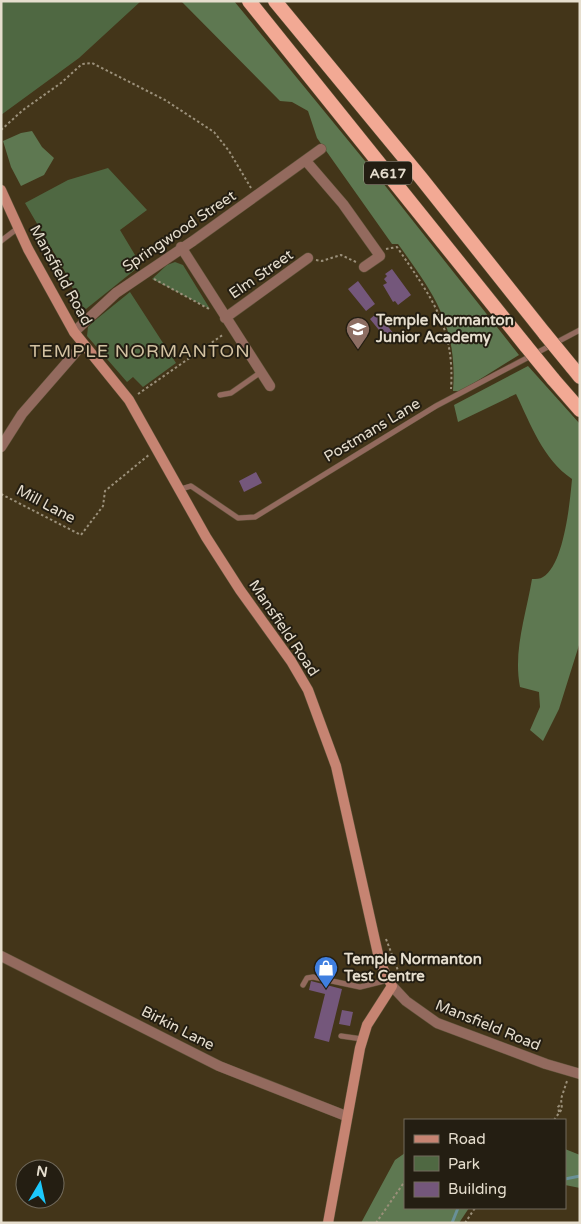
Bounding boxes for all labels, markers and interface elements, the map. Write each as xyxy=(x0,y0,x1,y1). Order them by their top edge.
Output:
road number: A617 xyxy=(364,162,412,184)
street label: Springwood Street xyxy=(119,186,239,276)
street label: Mansfield Road xyxy=(26,222,96,328)
street label: Elm Street xyxy=(226,245,297,303)
place label: Temple Normanton Junior Academy xyxy=(375,311,514,347)
school or university icon: Temple Normanton Junior Academy xyxy=(345,316,371,350)
district label: TEMPLE NORMANTON xyxy=(29,340,251,362)
street label: Postmans Lane xyxy=(321,394,423,466)
street label: Mill Lane xyxy=(13,481,79,527)
street label: Mansfield Road xyxy=(245,576,323,680)
place label: Temple Normanton Test Centre xyxy=(343,950,482,985)
shop icon: Temple Normanton Test Centre xyxy=(313,955,339,989)
street label: Mansfield Road xyxy=(433,996,543,1054)
street label: Birkin Lane xyxy=(139,1002,217,1054)
legend xyxy=(404,1119,566,1209)
text: Road xyxy=(448,1130,486,1148)
text: Park xyxy=(448,1155,480,1173)
north arrow xyxy=(15,1159,65,1209)
text: N xyxy=(35,1162,49,1181)
text: Building xyxy=(448,1180,507,1198)

